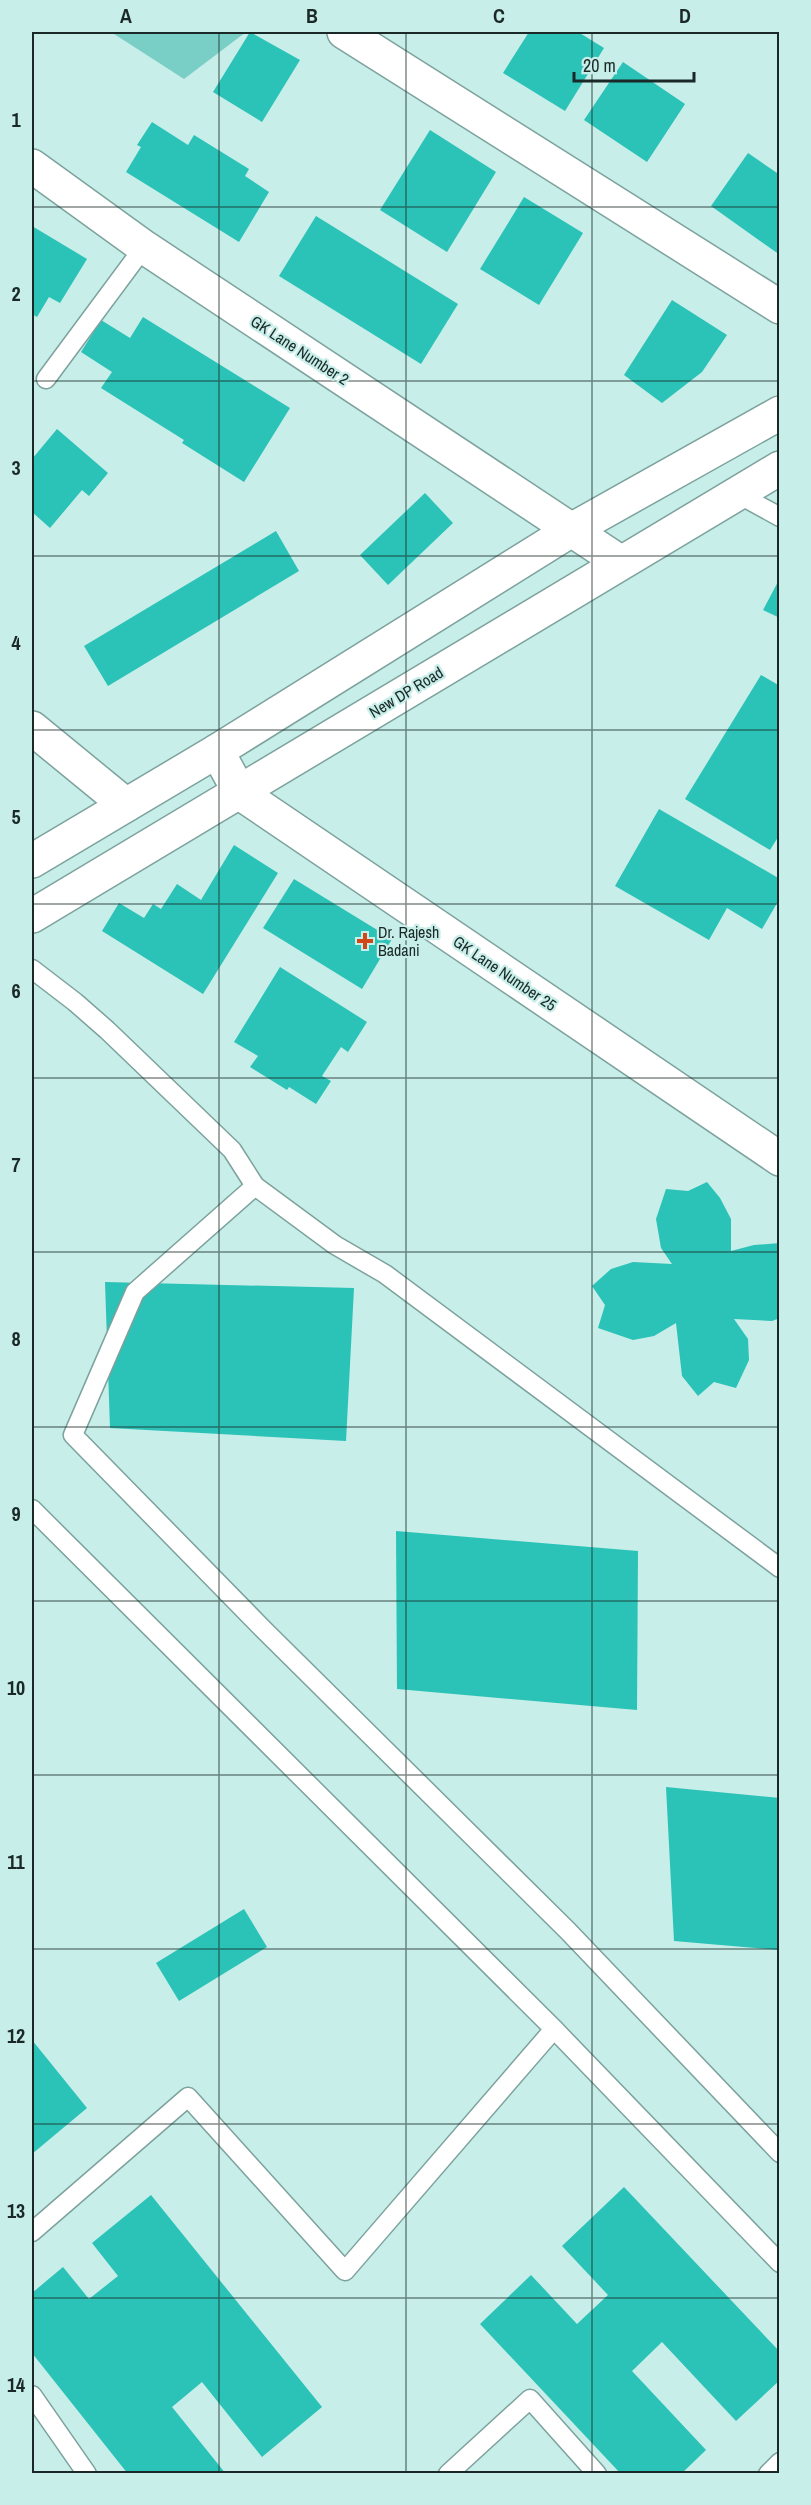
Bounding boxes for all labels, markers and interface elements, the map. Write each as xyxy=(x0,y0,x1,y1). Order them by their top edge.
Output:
text: A xyxy=(120,2,132,29)
text: B xyxy=(306,2,318,29)
text: C xyxy=(493,2,505,29)
text: D xyxy=(679,2,691,29)
scale bar xyxy=(574,45,694,83)
text: 20 m xyxy=(583,53,616,78)
text: 1 xyxy=(11,106,21,133)
text: 2 xyxy=(11,280,21,307)
street label: GK Lane Number 2 xyxy=(247,310,353,390)
text: 3 xyxy=(11,454,21,481)
text: 4 xyxy=(11,629,21,656)
street label: New DP Road xyxy=(365,661,447,723)
text: 5 xyxy=(11,803,21,830)
place label: Dr. Rajesh Badani xyxy=(378,921,439,961)
street label: GK Lane Number 25 xyxy=(449,930,561,1016)
marker: Dr. Rajesh Badani xyxy=(356,932,374,950)
text: 6 xyxy=(11,977,21,1004)
text: 7 xyxy=(11,1151,21,1178)
text: 8 xyxy=(11,1325,21,1352)
text: 9 xyxy=(11,1500,21,1527)
text: 10 xyxy=(7,1674,25,1701)
text: 11 xyxy=(7,1848,26,1875)
text: 12 xyxy=(7,2022,25,2049)
text: 13 xyxy=(7,2197,25,2224)
text: 14 xyxy=(7,2371,25,2398)

